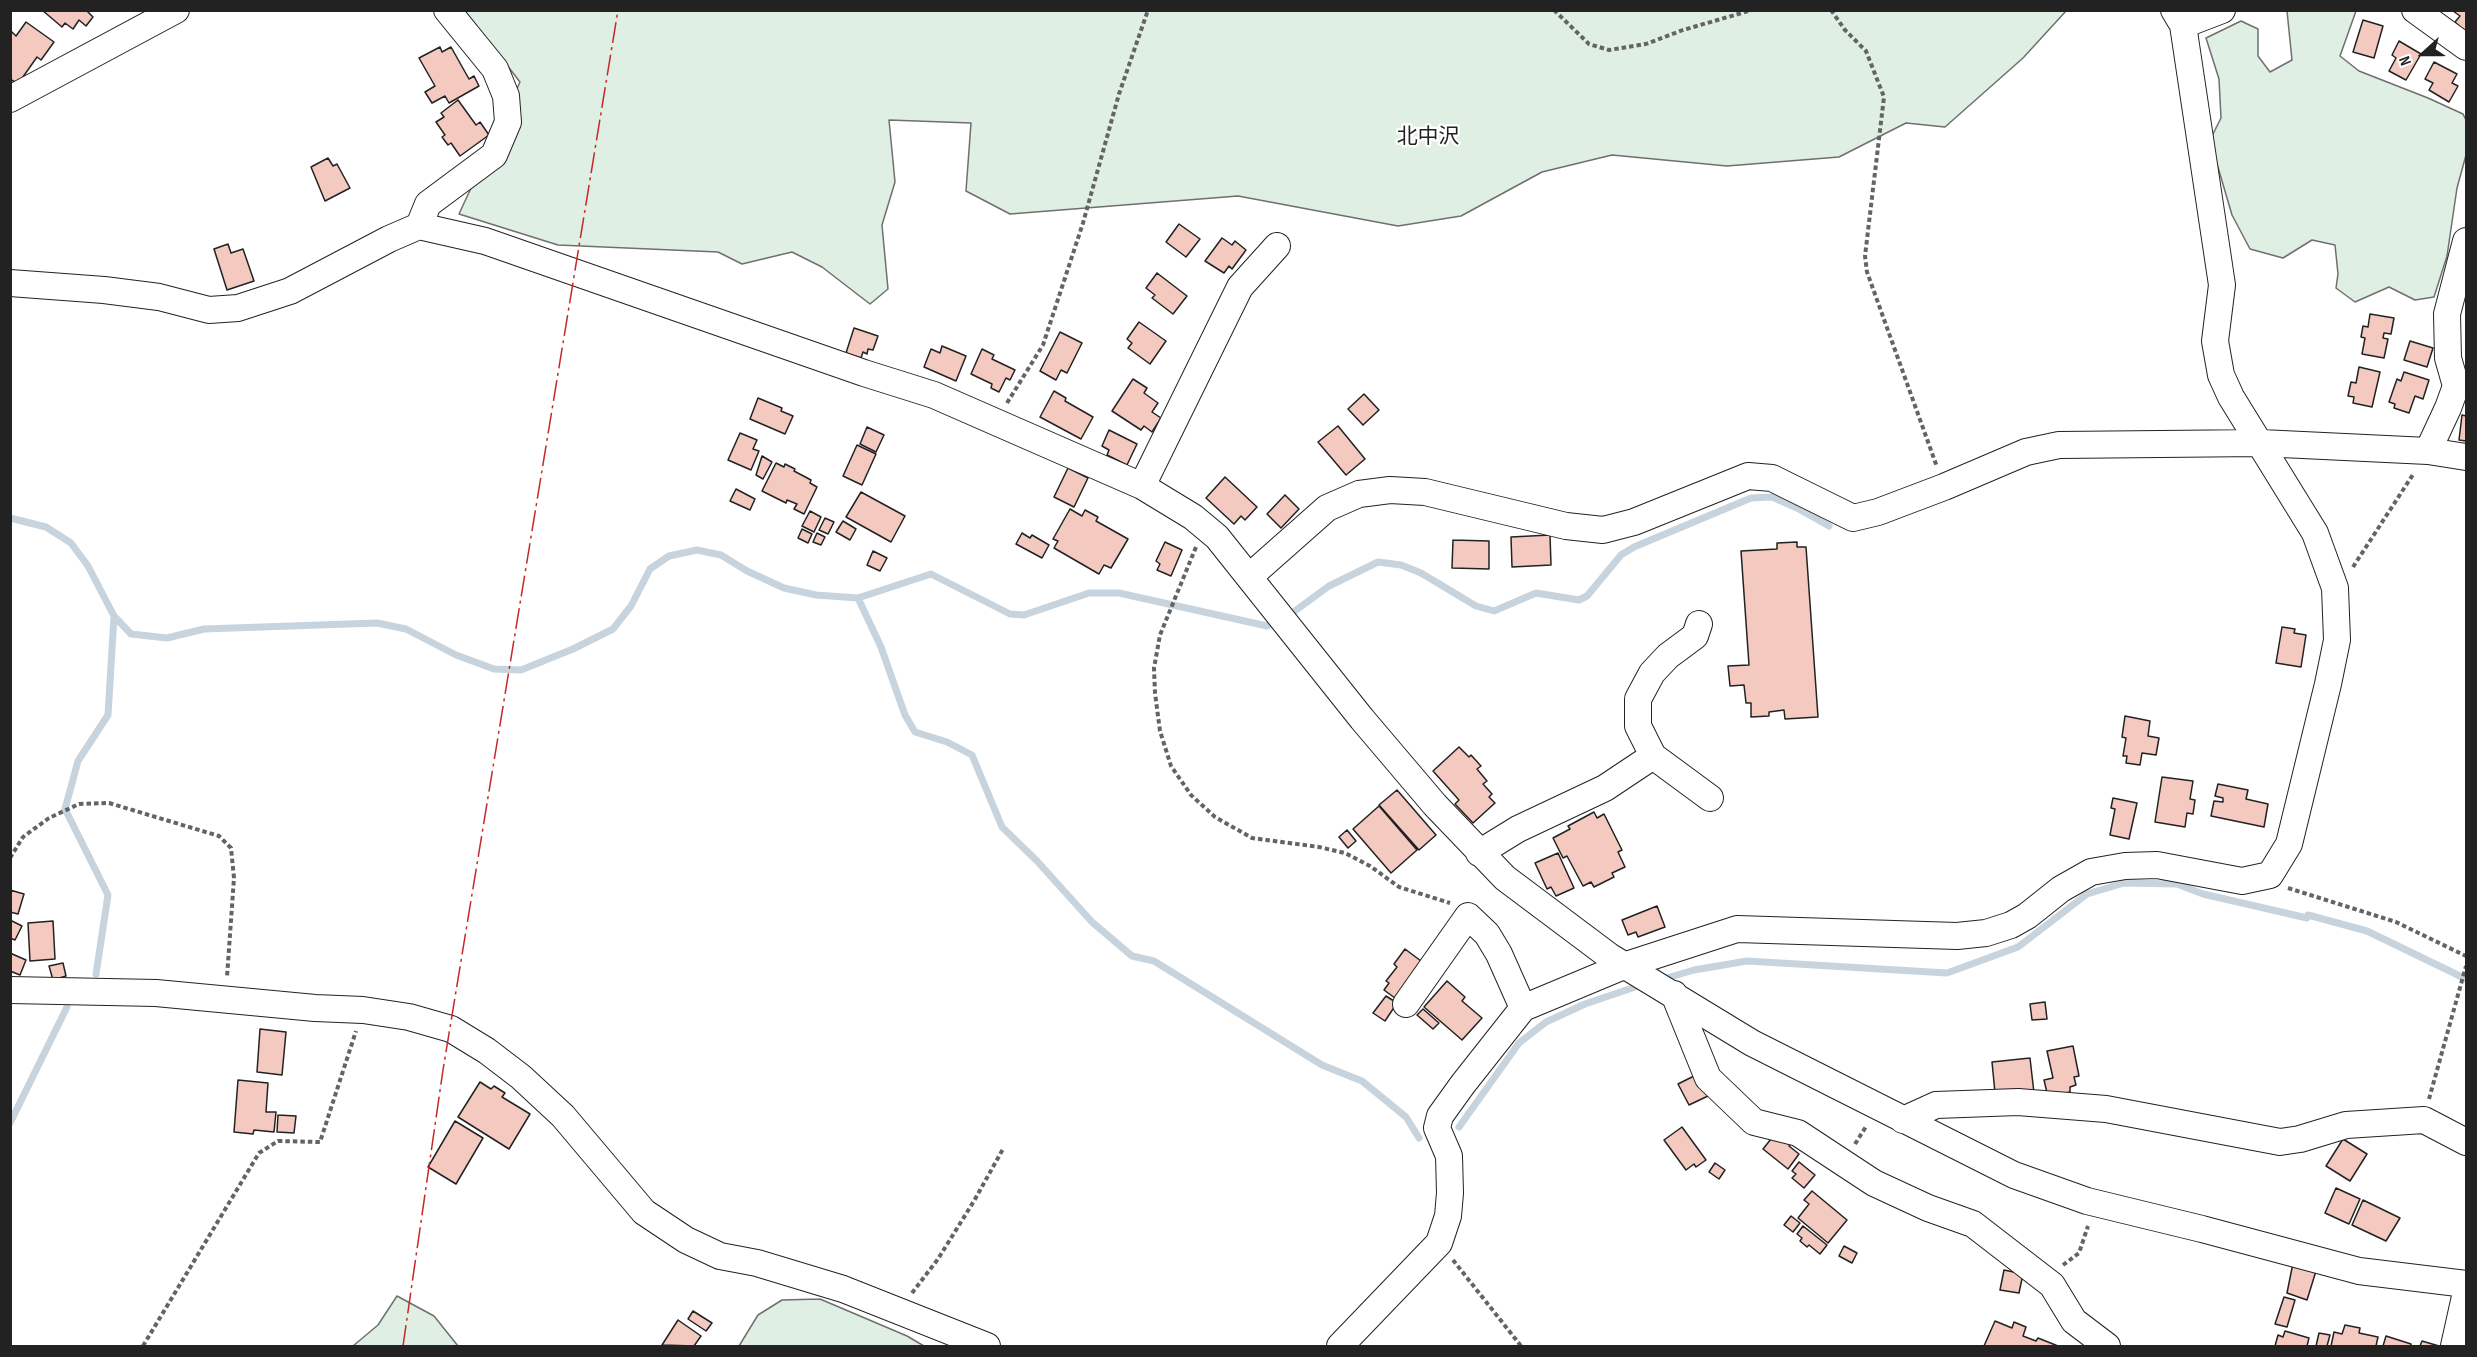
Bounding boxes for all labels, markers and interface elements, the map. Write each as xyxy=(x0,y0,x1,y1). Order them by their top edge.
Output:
north arrow xyxy=(2393,24,2453,84)
text: N xyxy=(2395,53,2416,68)
district label: 北中沢 xyxy=(1397,125,1459,151)

